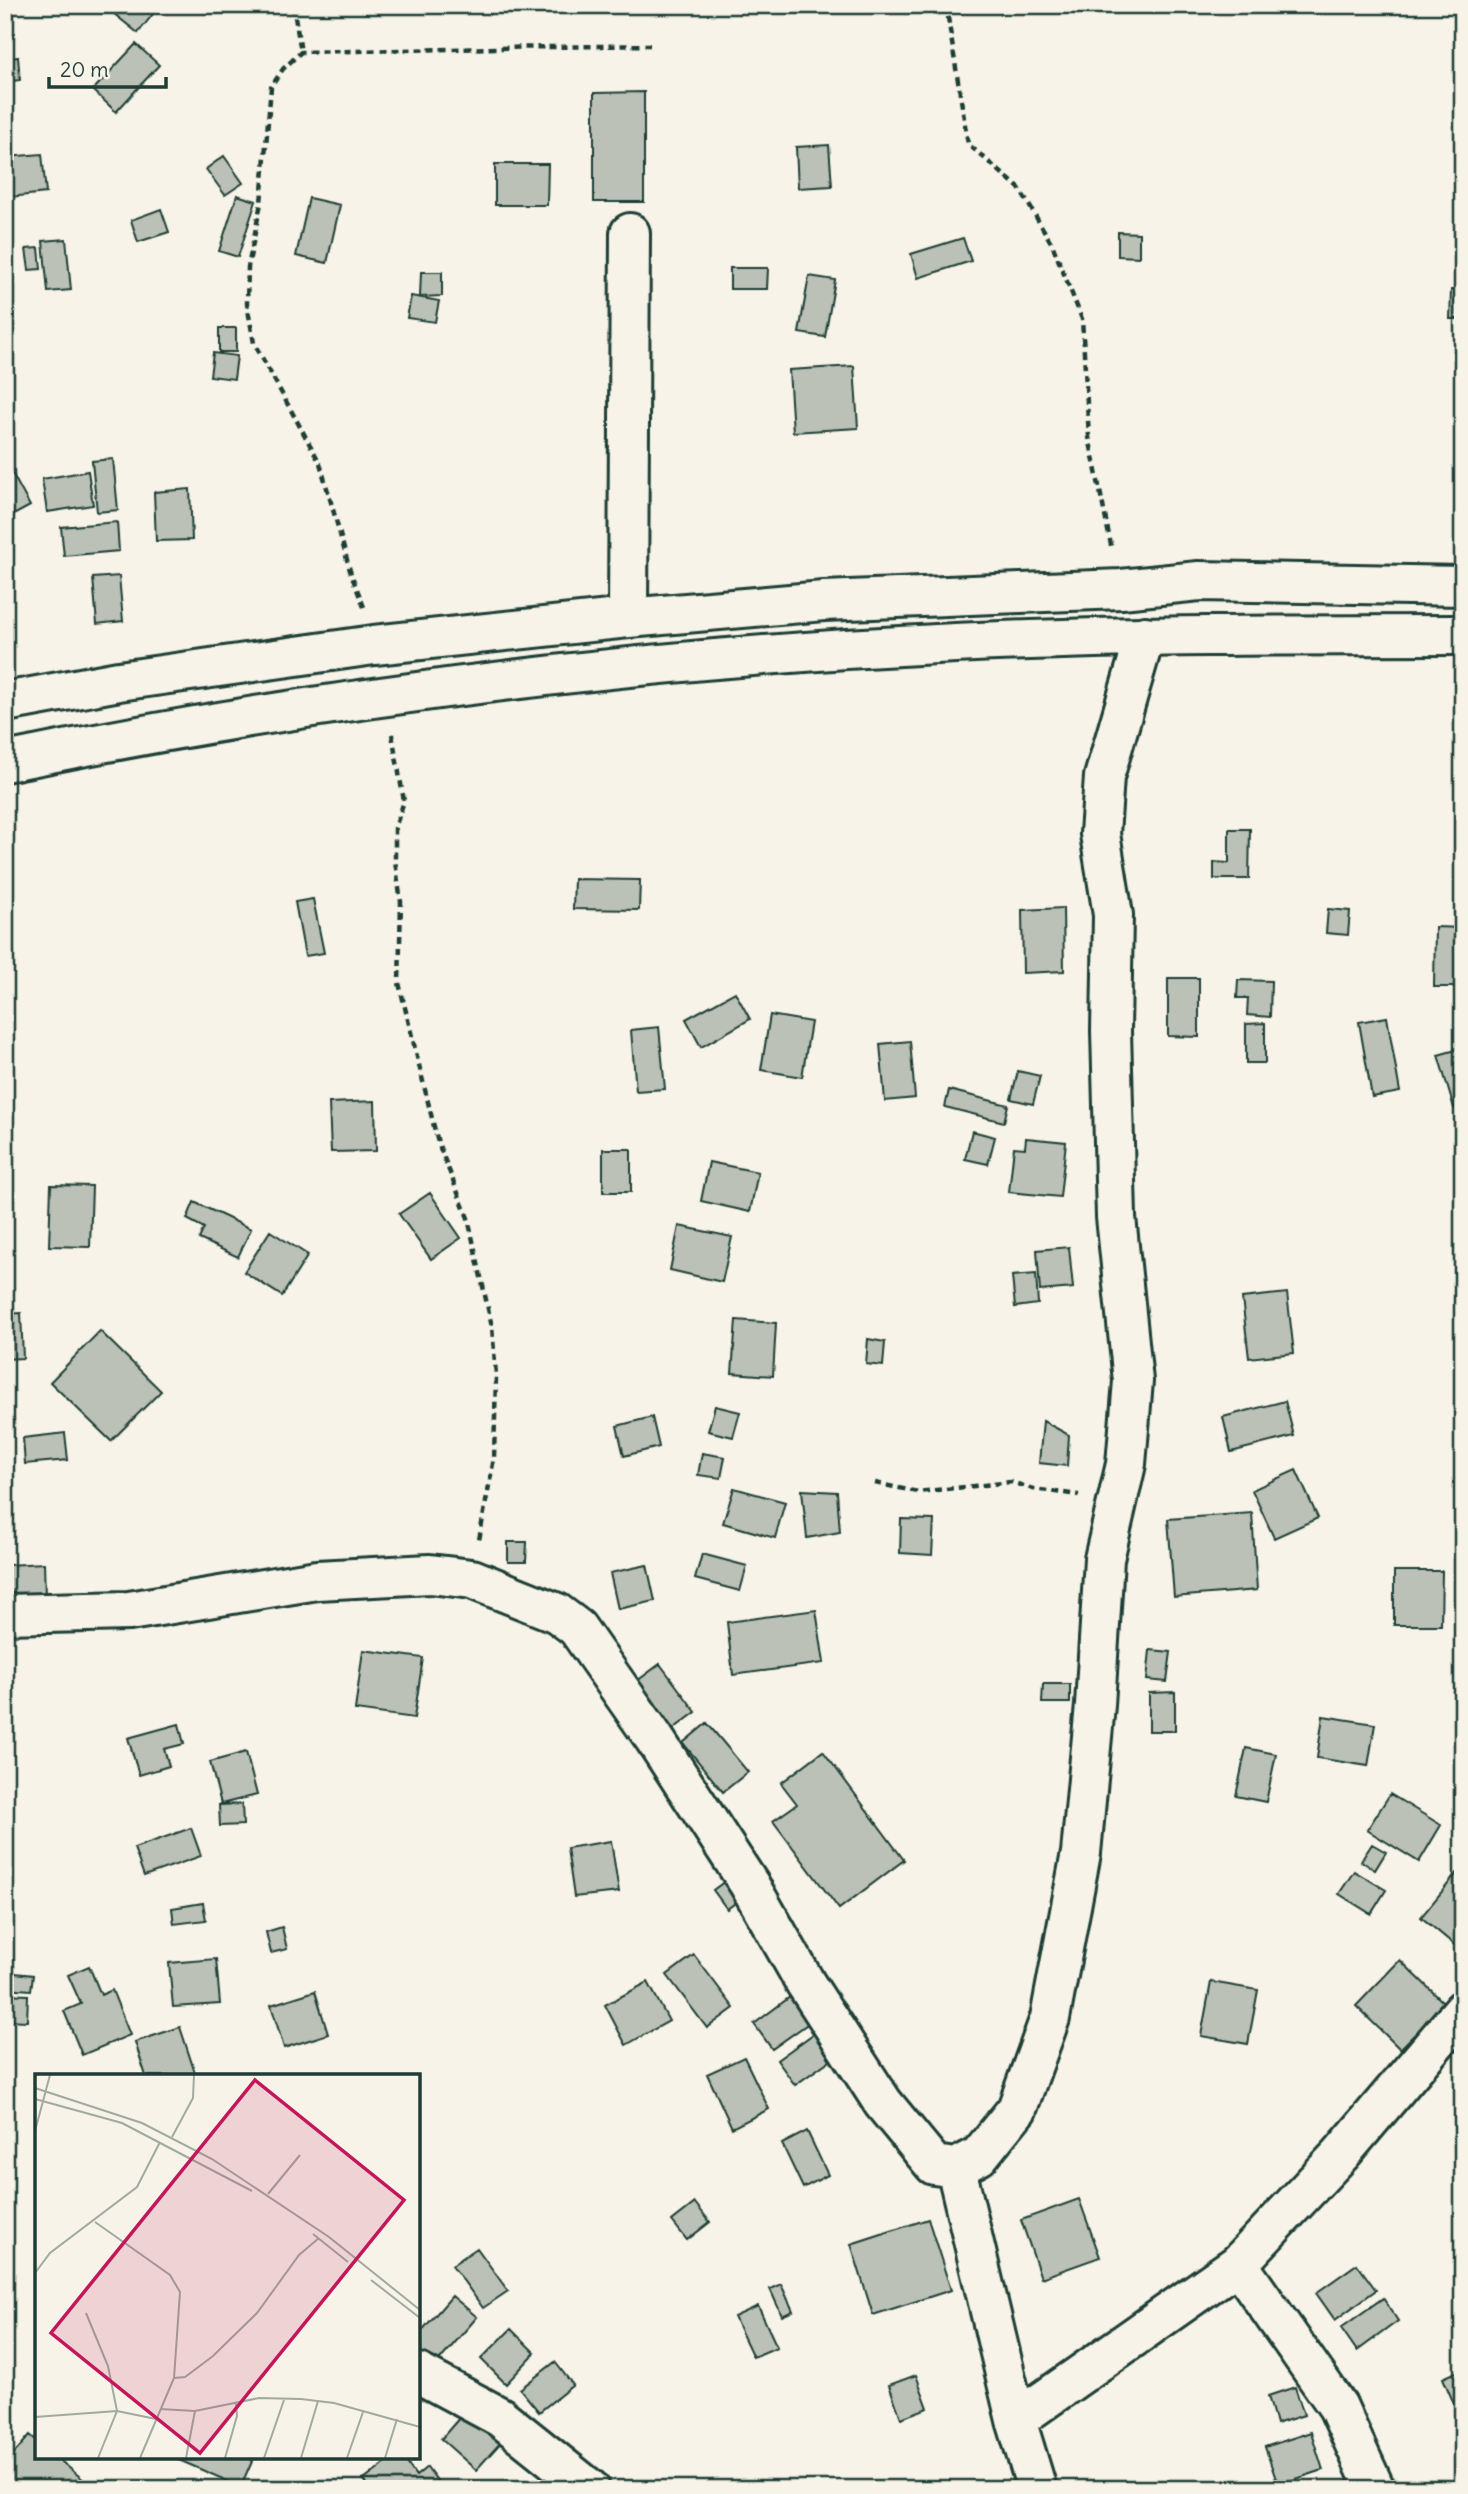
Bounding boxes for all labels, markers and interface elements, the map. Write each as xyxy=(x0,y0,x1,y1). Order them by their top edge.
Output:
scale bar xyxy=(49,46,166,90)
text: 20 m xyxy=(60,56,109,83)
inset map xyxy=(35,2074,420,2459)

